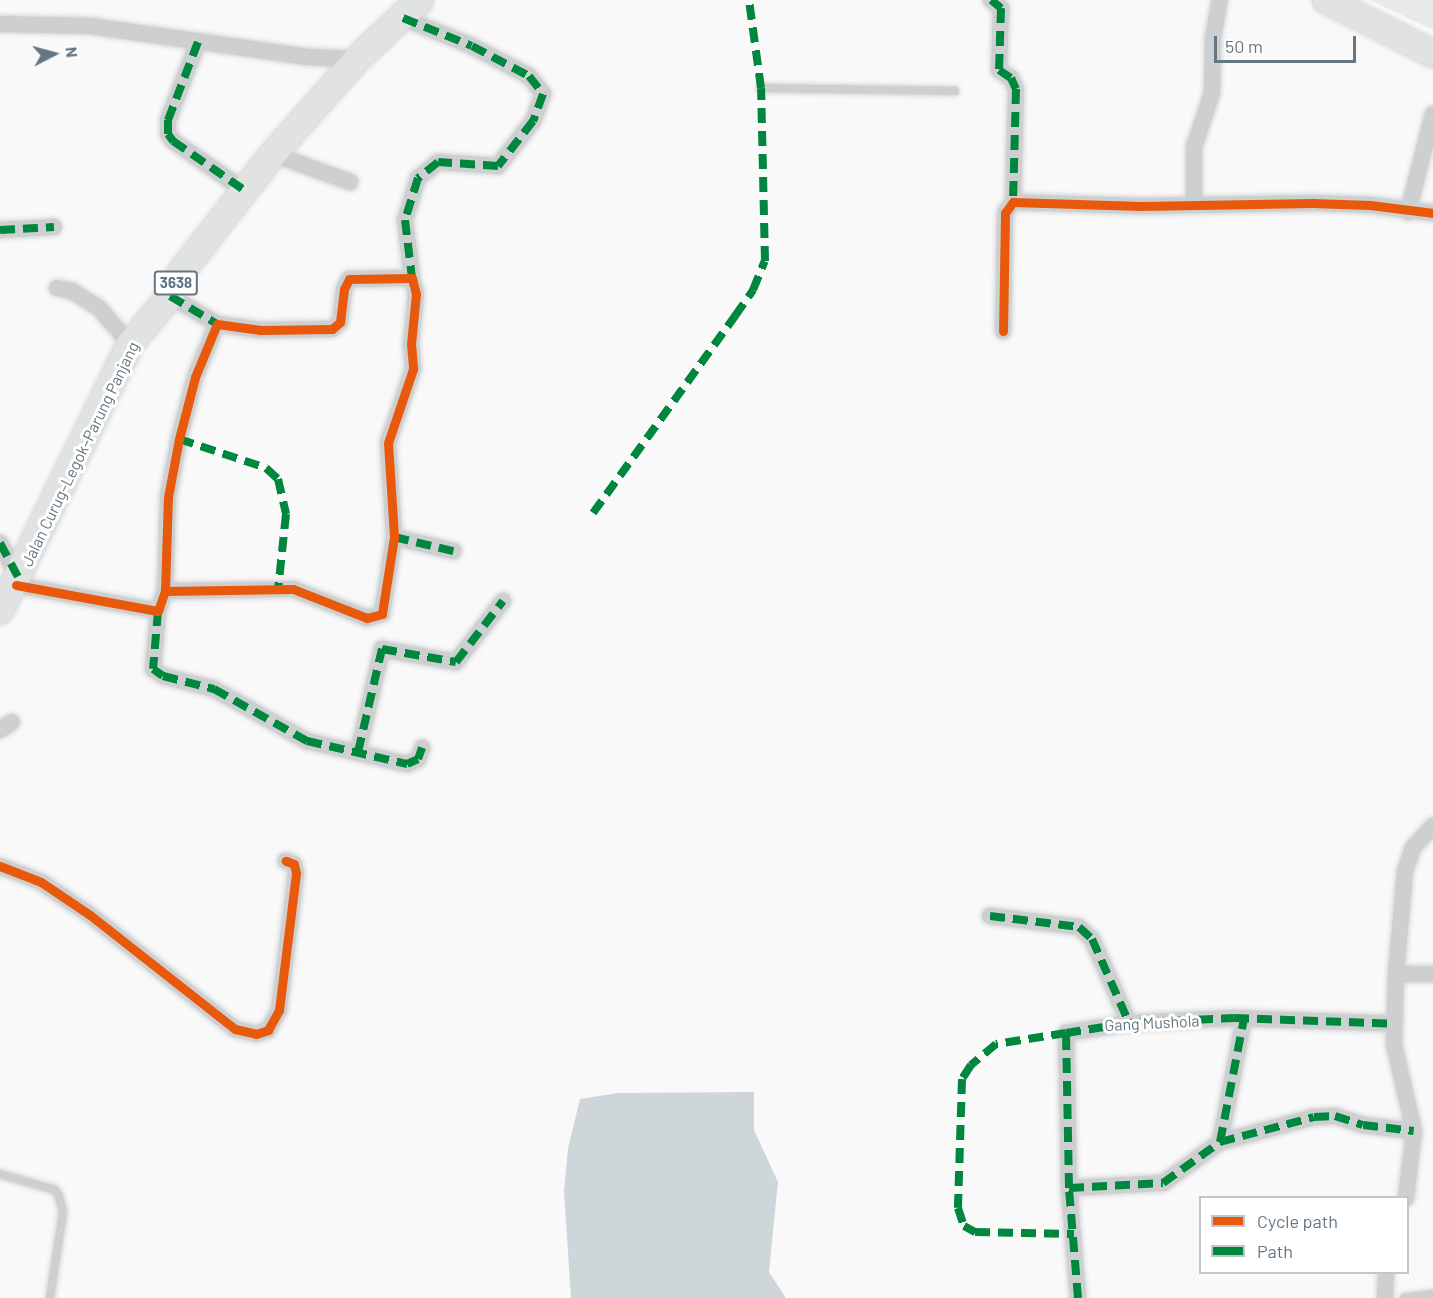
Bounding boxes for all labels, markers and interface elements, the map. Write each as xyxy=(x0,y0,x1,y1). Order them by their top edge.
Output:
north arrow xyxy=(24,24,84,84)
scale bar xyxy=(1217,24,1360,62)
text: 50 m xyxy=(1225,35,1263,57)
text: N xyxy=(62,46,82,58)
road number: 3638 xyxy=(154,271,198,295)
street label: Jalan Curug–Legok–Parung Panjang xyxy=(17,339,143,569)
street label: Gang Mushola xyxy=(1104,1011,1200,1035)
legend xyxy=(1199,1196,1409,1274)
text: Cycle path xyxy=(1257,1210,1338,1232)
text: Path xyxy=(1257,1240,1293,1262)

